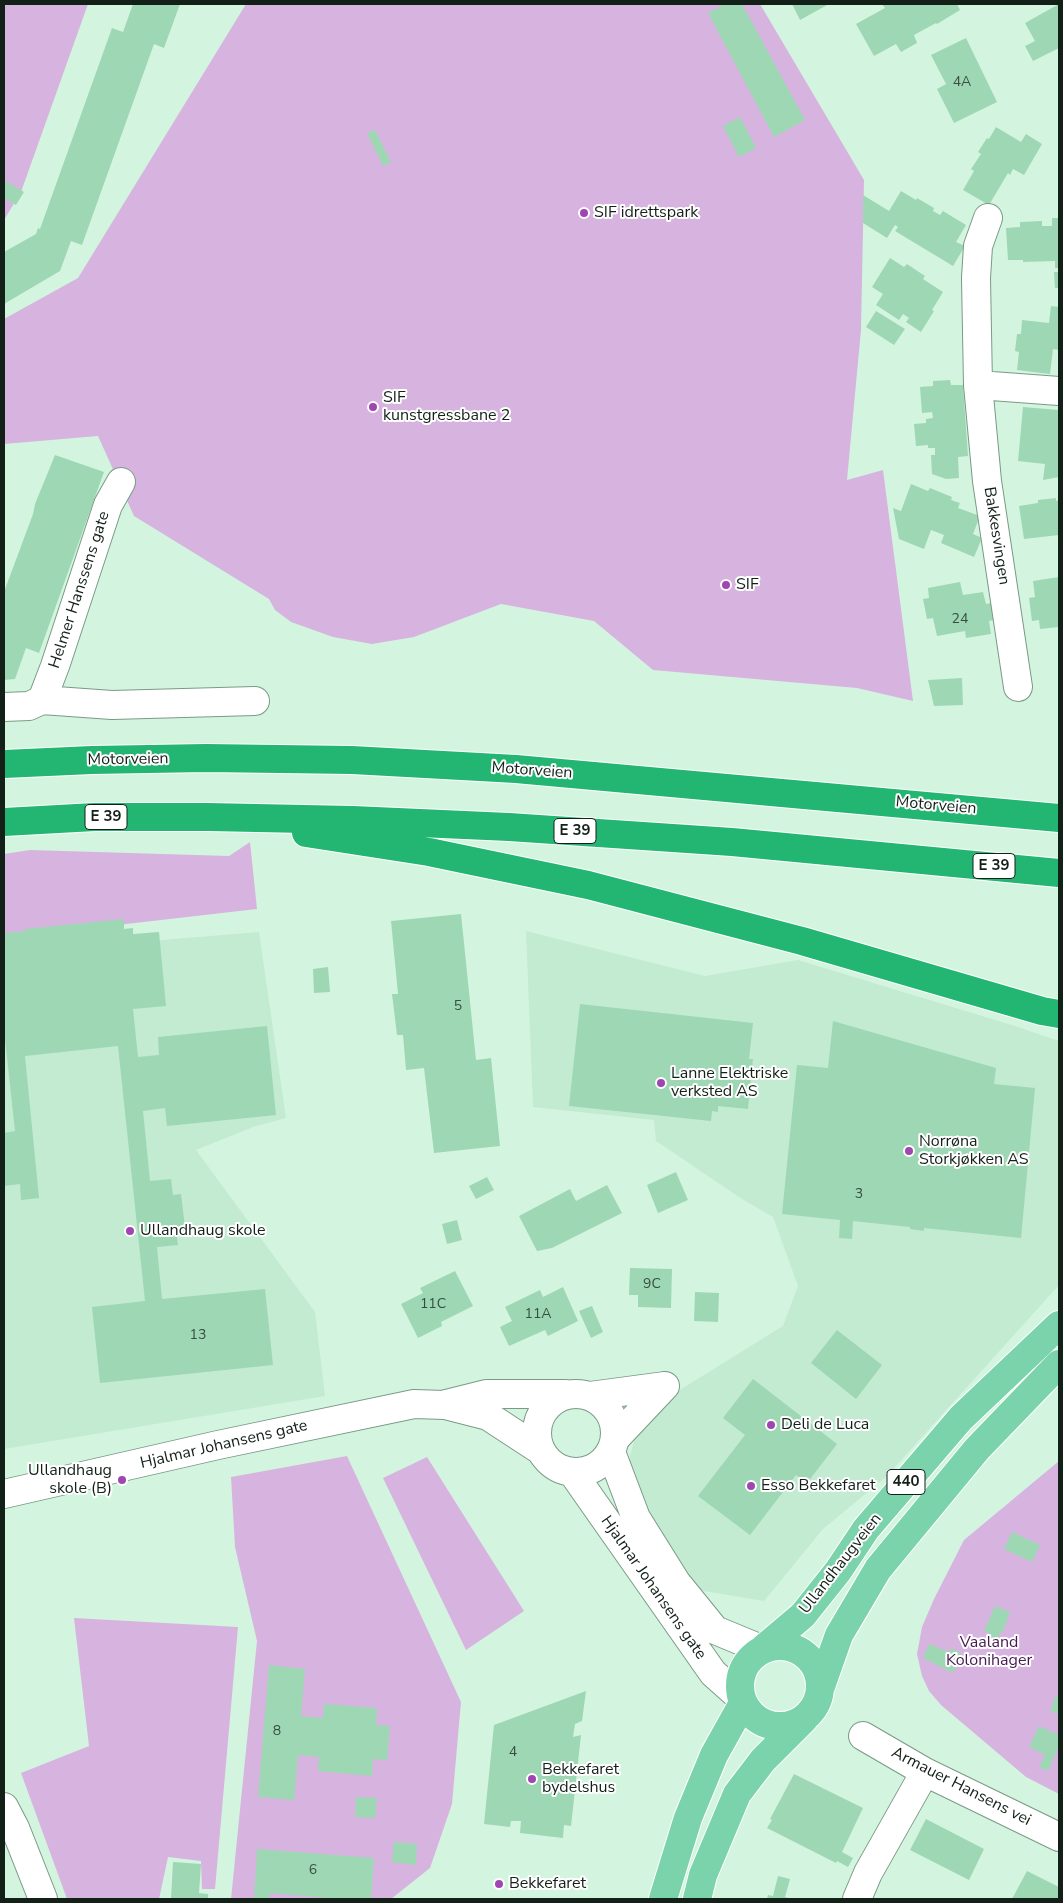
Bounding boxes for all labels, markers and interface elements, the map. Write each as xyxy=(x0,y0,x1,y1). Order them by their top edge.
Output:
house number: 4A xyxy=(953,75,971,91)
place label: SIF idrettspark xyxy=(594,203,698,223)
marker: SIF idrettspark xyxy=(578,207,590,219)
place label: SIF kunstgressbane 2 xyxy=(383,388,510,426)
marker: SIF kunstgressbane 2 xyxy=(367,401,379,413)
street label: Bakkesvingen xyxy=(979,486,1013,586)
street label: Helmer Hanssens gate xyxy=(46,509,114,671)
place label: SIF xyxy=(736,575,759,595)
marker: SIF xyxy=(720,579,732,591)
house number: 24 xyxy=(952,612,968,628)
street label: Motorveien xyxy=(87,750,169,770)
street label: Motorveien xyxy=(491,759,573,783)
street label: Motorveien xyxy=(895,793,977,819)
road number: E 39 xyxy=(85,804,127,830)
road number: E 39 xyxy=(554,818,596,844)
road number: E 39 xyxy=(973,854,1015,878)
house number: 5 xyxy=(454,999,462,1015)
place label: Lanne Elektriske verksted AS xyxy=(671,1064,788,1102)
marker: Lanne Elektriske verksted AS xyxy=(655,1077,667,1089)
place label: Norrøna Storkjøkken AS xyxy=(919,1132,1029,1170)
marker: Norrøna Storkjøkken AS xyxy=(903,1145,915,1157)
house number: 3 xyxy=(855,1187,863,1203)
place label: Ullandhaug skole xyxy=(140,1221,266,1241)
marker: Ullandhaug skole xyxy=(124,1225,136,1237)
house number: 9C xyxy=(643,1277,661,1293)
house number: 11C xyxy=(420,1297,446,1313)
house number: 11A xyxy=(524,1307,552,1323)
house number: 13 xyxy=(190,1328,206,1344)
place label: Deli de Luca xyxy=(781,1415,869,1435)
street label: Hjalmar Johansens gate xyxy=(139,1416,309,1474)
marker: Deli de Luca xyxy=(765,1419,777,1431)
place label: Ullandhaug skole (B) xyxy=(28,1461,112,1499)
road number: 440 xyxy=(887,1470,925,1494)
marker: Ullandhaug skole (B) xyxy=(116,1474,128,1486)
place label: Esso Bekkefaret xyxy=(761,1476,876,1496)
marker: Esso Bekkefaret xyxy=(745,1480,757,1492)
street label: Ullandhaugveien xyxy=(796,1510,886,1618)
street label: Hjalmar Johansens gate xyxy=(596,1512,710,1664)
park label: Vaaland Kolonihager xyxy=(946,1633,1032,1671)
house number: 8 xyxy=(273,1724,281,1740)
street label: Armauer Hansens vei xyxy=(888,1743,1034,1831)
house number: 4 xyxy=(509,1745,517,1761)
place label: Bekkefaret bydelshus xyxy=(542,1760,619,1798)
marker: Bekkefaret bydelshus xyxy=(526,1773,538,1785)
house number: 6 xyxy=(309,1863,317,1879)
place label: Bekkefaret xyxy=(509,1874,586,1894)
marker: Bekkefaret xyxy=(493,1878,505,1890)

